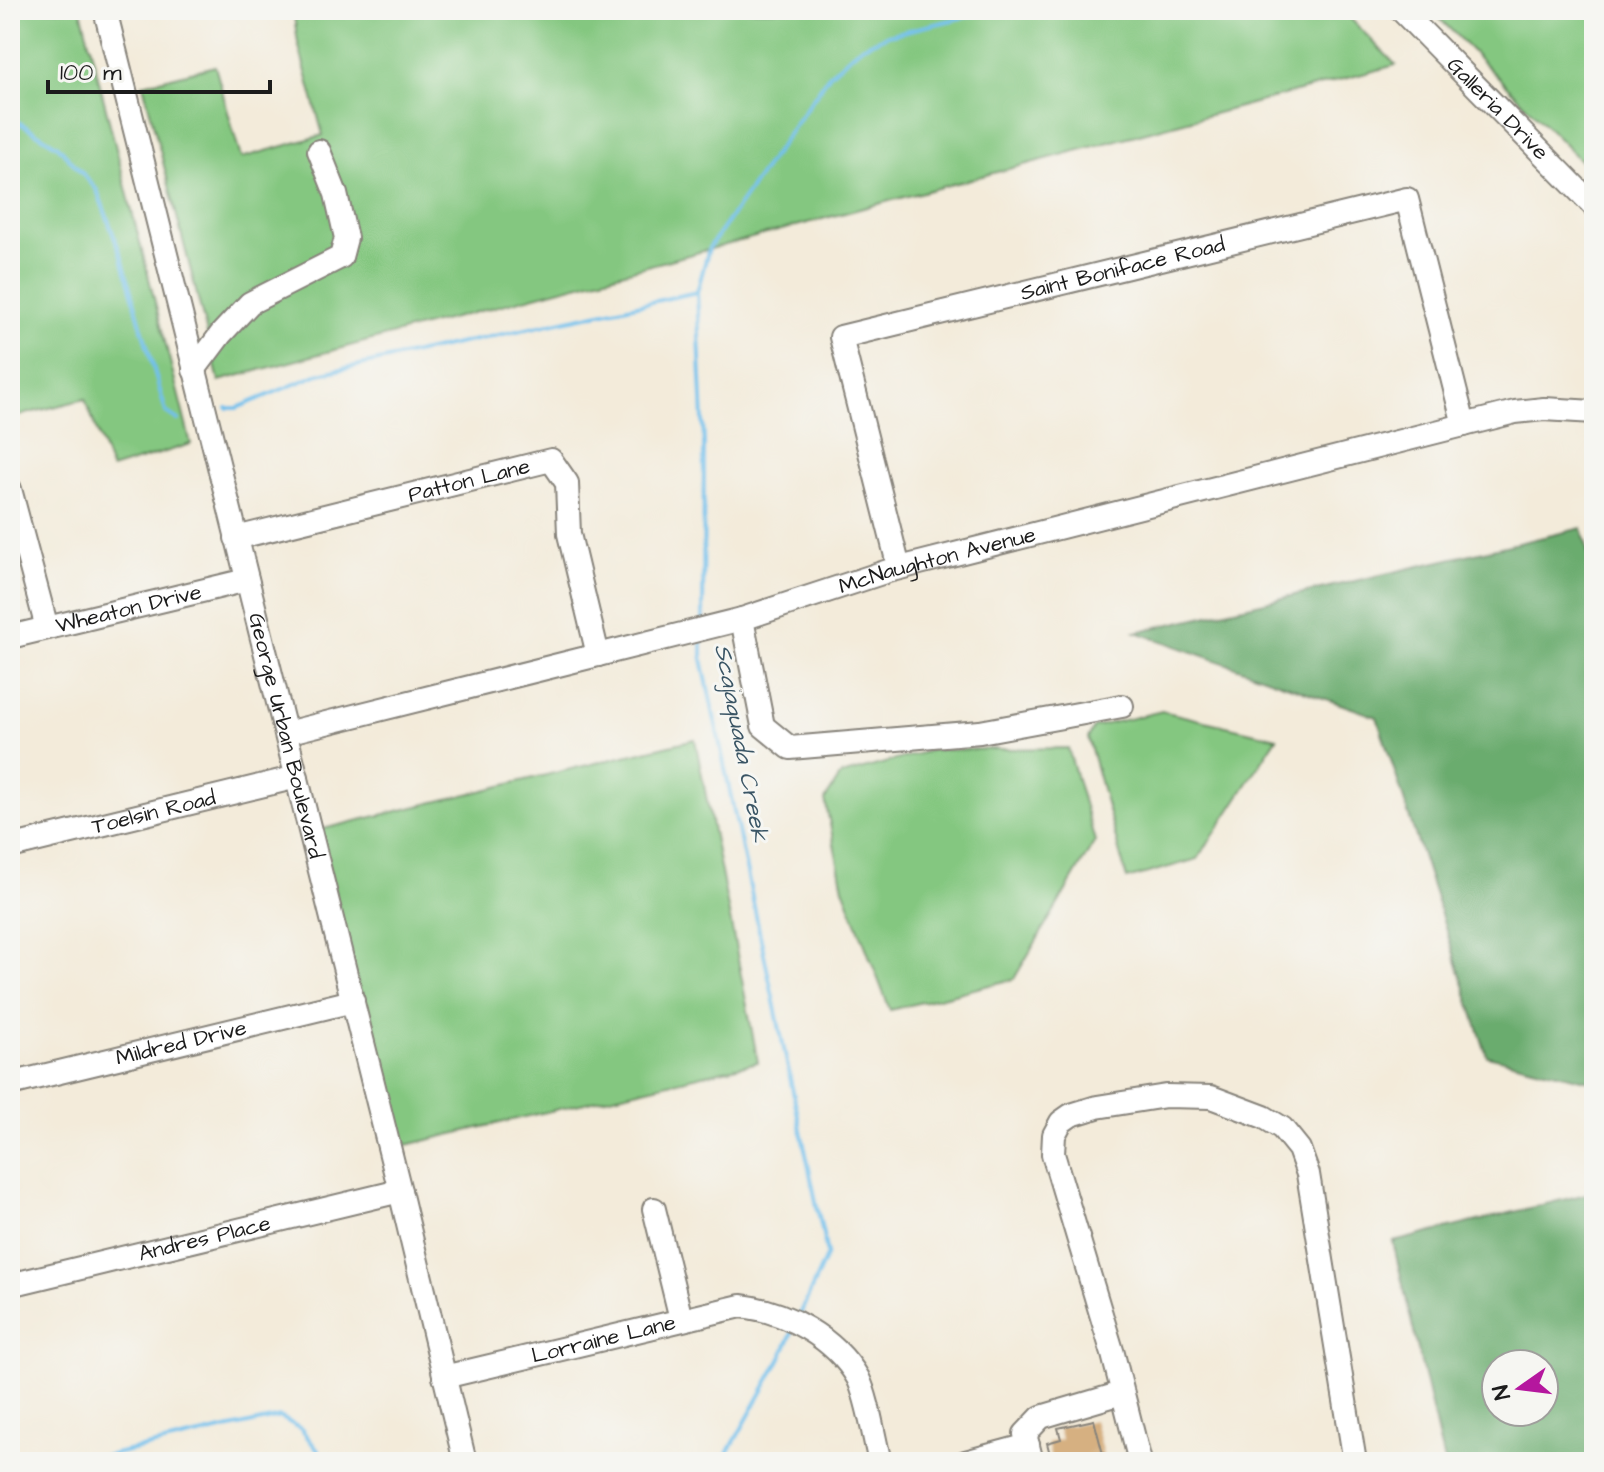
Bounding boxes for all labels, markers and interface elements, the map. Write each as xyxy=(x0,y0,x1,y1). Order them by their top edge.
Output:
scale bar xyxy=(48,44,270,94)
street label: Galleria Drive xyxy=(1440,50,1556,167)
text: 100 m xyxy=(60,56,122,90)
street label: Saint Boniface Road xyxy=(1017,229,1228,308)
street label: Patton Lane xyxy=(405,450,533,510)
street label: McNaughton Avenue xyxy=(834,519,1039,602)
street label: Wheaton Drive xyxy=(53,576,205,641)
street label: George Urban Boulevard xyxy=(241,610,332,862)
water label: Scajaquada Creek xyxy=(705,641,777,846)
street label: Toelsin Road xyxy=(89,782,219,842)
street label: Mildred Drive xyxy=(113,1012,250,1073)
street label: Andres Place xyxy=(135,1207,274,1269)
street label: Lorraine Lane xyxy=(528,1307,679,1371)
north arrow xyxy=(1480,1348,1560,1428)
text: N xyxy=(1485,1382,1519,1403)

